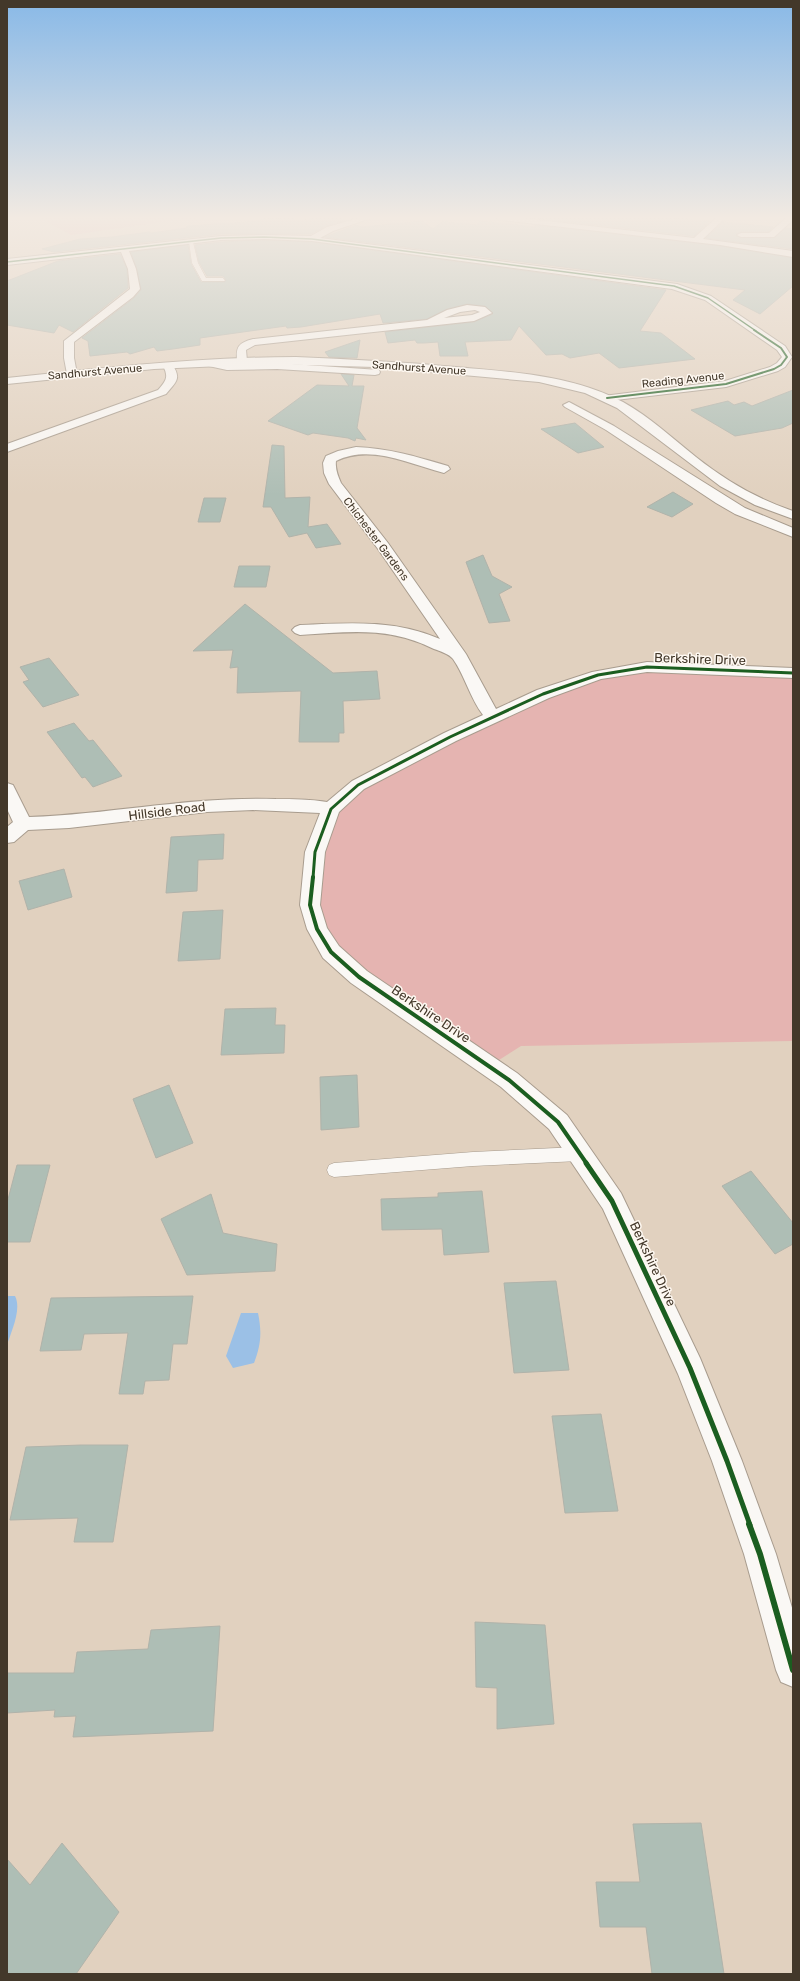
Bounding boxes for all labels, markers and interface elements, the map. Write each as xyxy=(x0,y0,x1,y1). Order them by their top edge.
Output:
street label: Sandhurst Avenue xyxy=(371,358,467,378)
street label: Sandhurst Avenue xyxy=(47,361,143,383)
street label: Reading Avenue xyxy=(641,369,725,391)
street label: Chichester Gardens xyxy=(340,495,412,584)
street label: Berkshire Drive xyxy=(654,650,746,668)
street label: Hillside Road xyxy=(128,799,206,823)
street label: Berkshire Drive xyxy=(389,982,473,1046)
street label: Berkshire Drive xyxy=(627,1219,679,1309)

